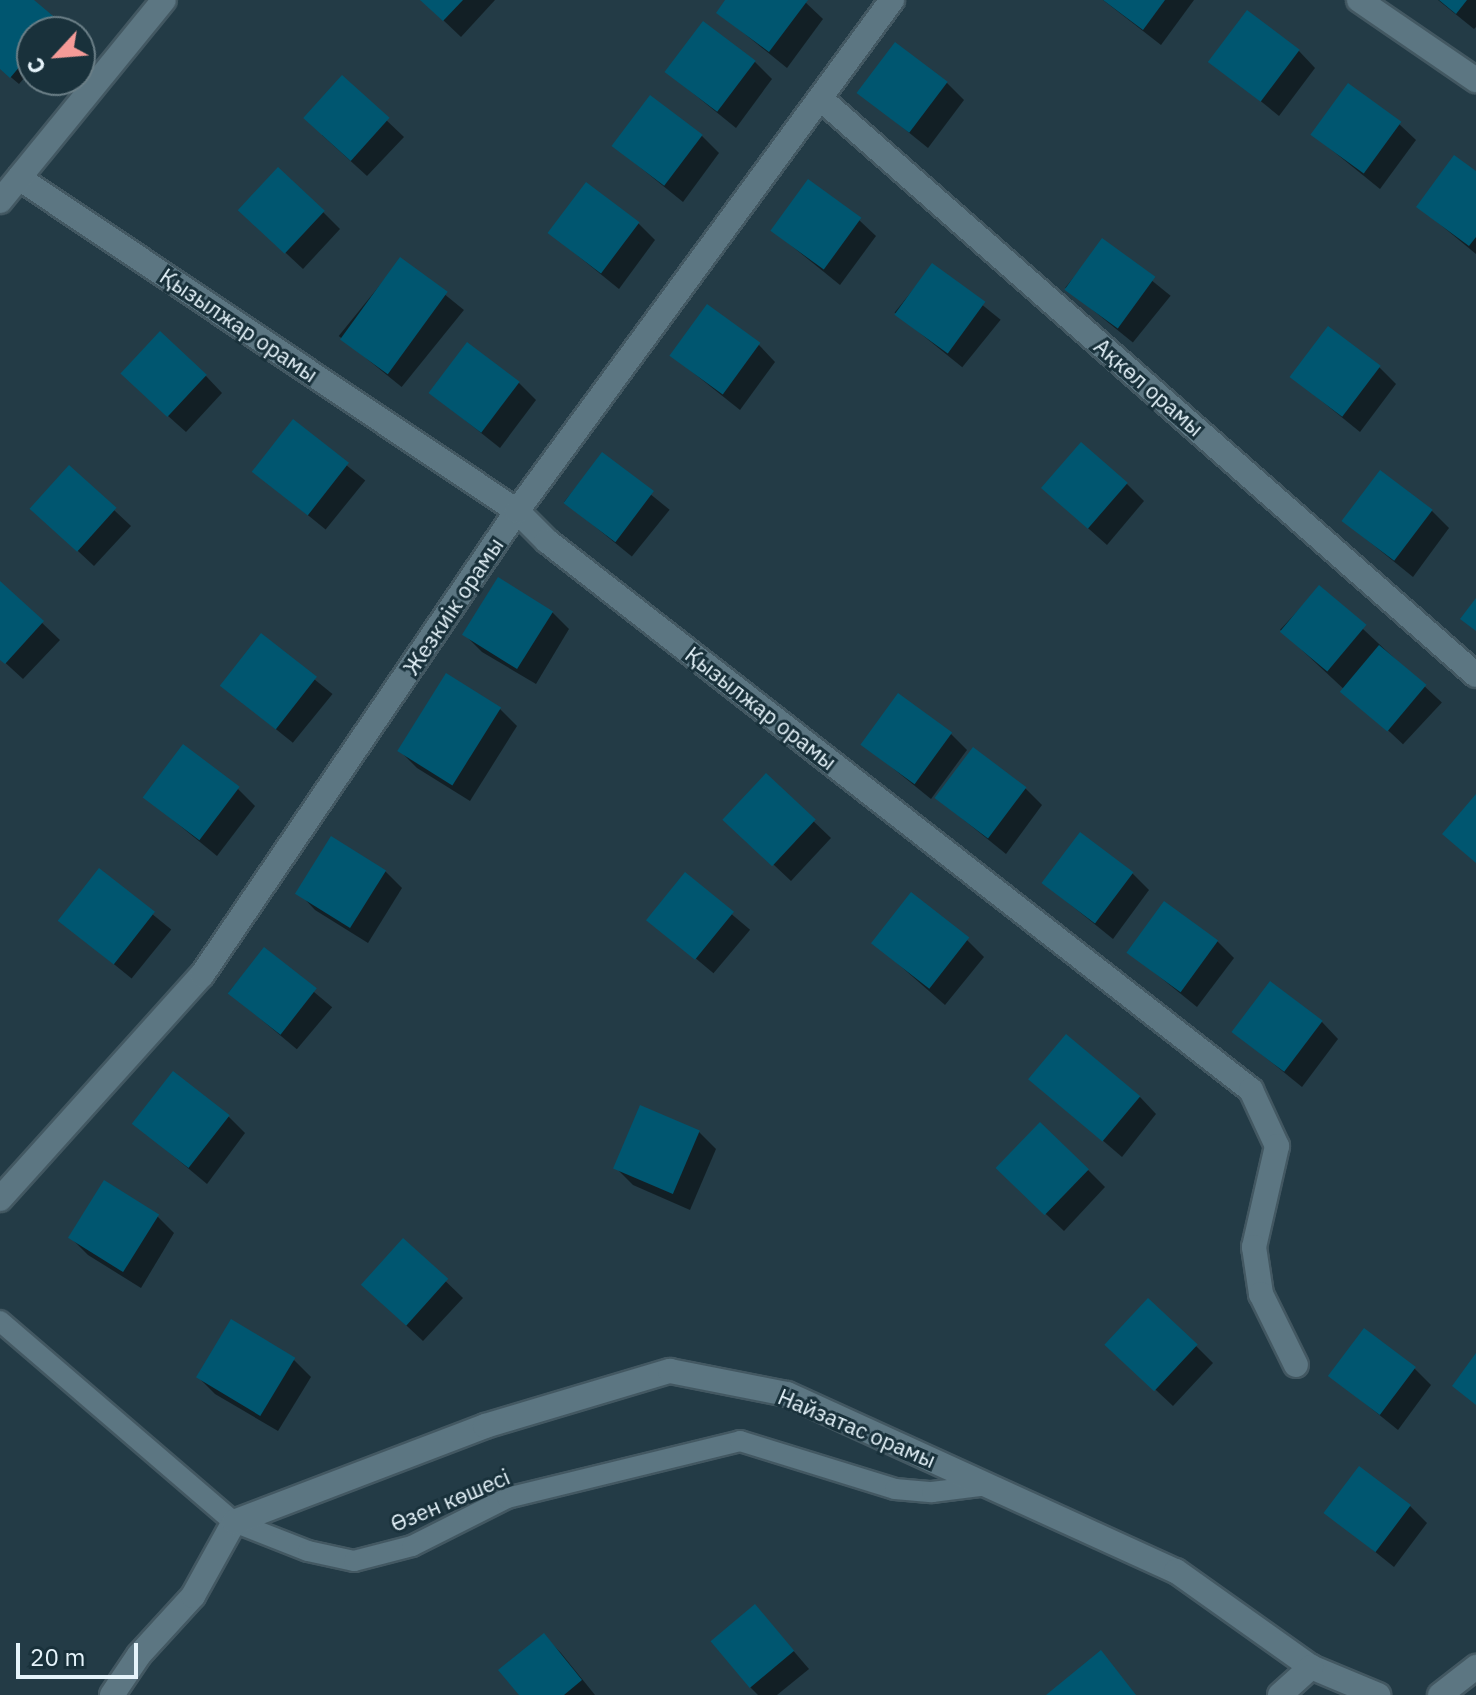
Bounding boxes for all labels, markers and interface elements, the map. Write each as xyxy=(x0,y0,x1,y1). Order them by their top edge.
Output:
north arrow xyxy=(16,16,96,96)
text: С xyxy=(20,53,52,79)
street label: Қызылжар орамы xyxy=(155,262,323,388)
street label: Ақкөл орамы xyxy=(1089,332,1209,442)
street label: Жезкиік орамы xyxy=(397,532,509,680)
street label: Қызылжар орамы xyxy=(680,641,842,775)
street label: Найзатас орамы xyxy=(774,1383,940,1473)
street label: Өзен көшесі xyxy=(386,1463,514,1537)
scale bar xyxy=(20,1627,142,1677)
text: 20 m xyxy=(30,1641,85,1673)

